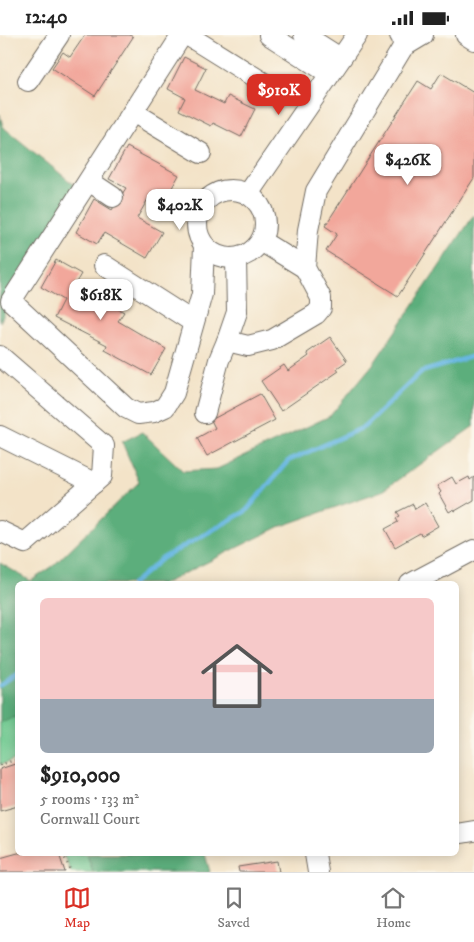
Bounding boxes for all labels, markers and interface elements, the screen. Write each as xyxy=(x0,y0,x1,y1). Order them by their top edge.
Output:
text: 12:40 xyxy=(25,6,67,29)
pin: $910K xyxy=(244,73,314,116)
text: $910K xyxy=(258,80,300,100)
pin: $426K xyxy=(373,143,443,186)
text: $426K xyxy=(385,150,431,170)
pin: $402K xyxy=(145,189,215,231)
text: $402K xyxy=(157,195,203,215)
pin: $618K xyxy=(66,279,136,321)
text: $618K xyxy=(80,285,122,305)
icon: home xyxy=(192,631,282,721)
text: $910,000 xyxy=(40,763,120,789)
text: 5 rooms · 133 m² xyxy=(40,789,139,809)
text: Cornwall Court xyxy=(40,809,140,829)
tab: Map xyxy=(63,884,91,932)
tab: Saved xyxy=(218,884,250,932)
tab: Home xyxy=(376,884,411,932)

